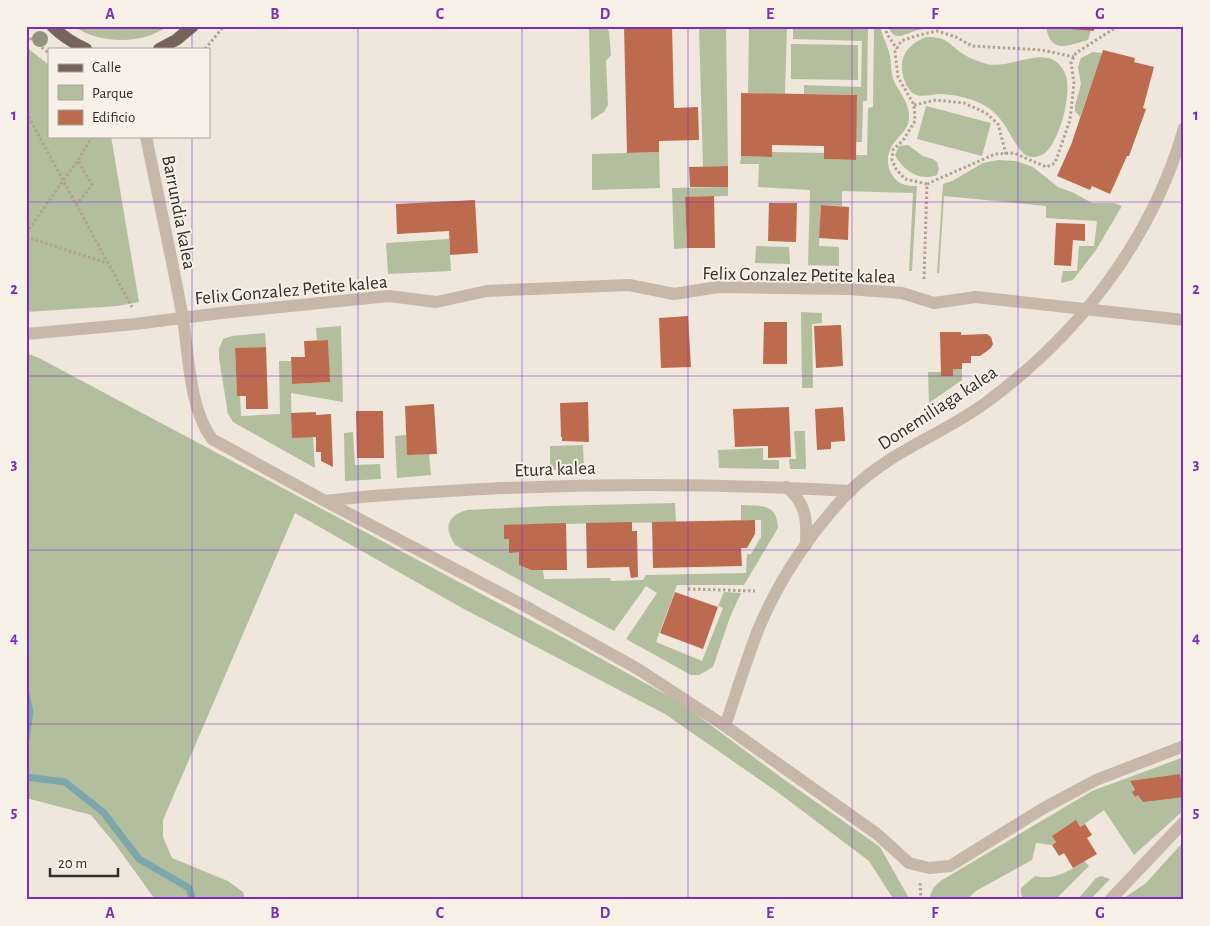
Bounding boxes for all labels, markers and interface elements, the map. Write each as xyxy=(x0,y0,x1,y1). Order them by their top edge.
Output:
text: A xyxy=(105,6,115,22)
text: B xyxy=(270,6,280,22)
text: C xyxy=(436,6,445,22)
text: D xyxy=(600,6,611,22)
text: E xyxy=(766,6,774,22)
text: F xyxy=(931,6,939,22)
text: G xyxy=(1095,6,1105,22)
legend xyxy=(48,48,210,138)
text: Calle xyxy=(92,60,121,75)
text: Parque xyxy=(92,86,133,101)
text: 1 xyxy=(11,107,17,123)
text: 1 xyxy=(1193,107,1199,123)
text: Edificio xyxy=(92,110,135,125)
street label: Barrundia kalea xyxy=(158,154,199,271)
street label: Felix Gonzalez Petite kalea xyxy=(702,264,896,287)
street label: Felix Gonzalez Petite kalea xyxy=(194,273,389,308)
text: 2 xyxy=(10,281,18,297)
text: 2 xyxy=(1192,281,1200,297)
street label: Donemiliaga kalea xyxy=(875,363,1001,454)
text: 3 xyxy=(11,456,18,472)
text: 3 xyxy=(1193,456,1200,472)
street label: Etura kalea xyxy=(514,459,596,480)
text: 4 xyxy=(10,630,18,646)
text: 4 xyxy=(1192,630,1200,646)
text: 5 xyxy=(11,804,18,820)
text: 5 xyxy=(1193,804,1200,820)
scale bar xyxy=(50,846,118,878)
text: 20 m xyxy=(58,856,87,871)
text: A xyxy=(105,905,115,921)
text: B xyxy=(270,905,280,921)
text: C xyxy=(436,905,445,921)
text: D xyxy=(600,905,611,921)
text: E xyxy=(766,905,774,921)
text: F xyxy=(931,905,939,921)
text: G xyxy=(1095,905,1105,921)

